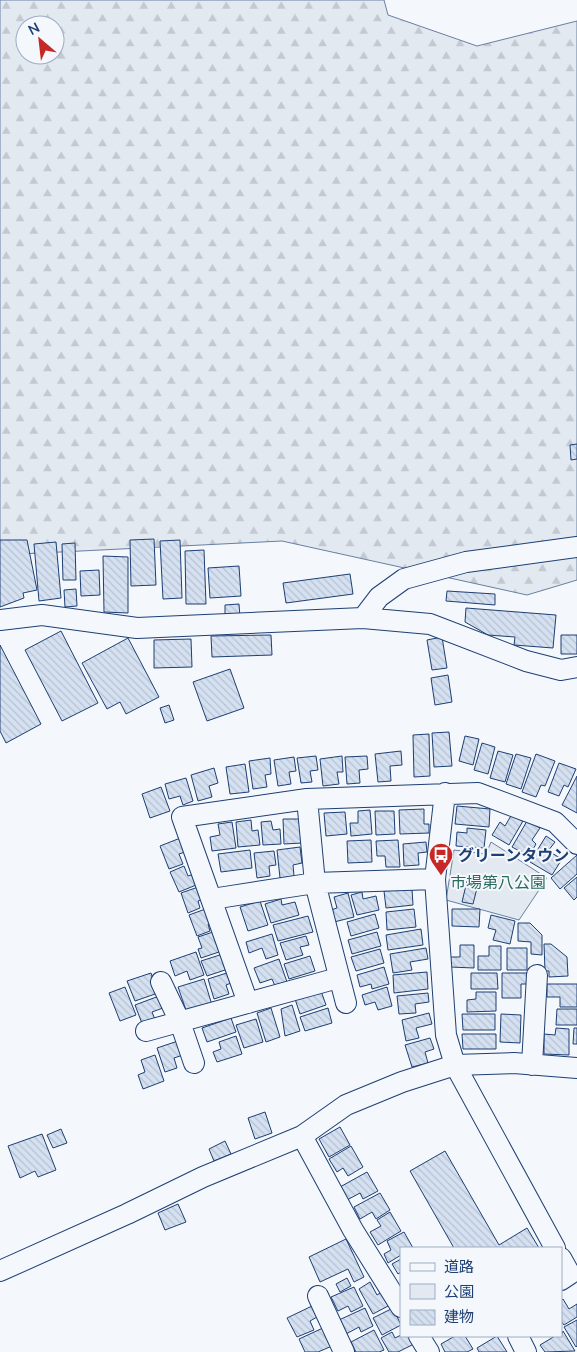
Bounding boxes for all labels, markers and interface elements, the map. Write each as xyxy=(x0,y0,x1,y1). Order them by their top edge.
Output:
north arrow xyxy=(15,15,65,65)
text: N xyxy=(25,18,43,40)
bus stop icon: グリーンタウン xyxy=(428,842,454,876)
place label: グリーンタウン xyxy=(458,845,569,867)
park label: 市場第八公園 xyxy=(450,872,546,894)
legend xyxy=(400,1247,562,1337)
text: 道路 xyxy=(444,1257,474,1277)
text: 公園 xyxy=(444,1282,474,1302)
text: 建物 xyxy=(444,1307,474,1327)

